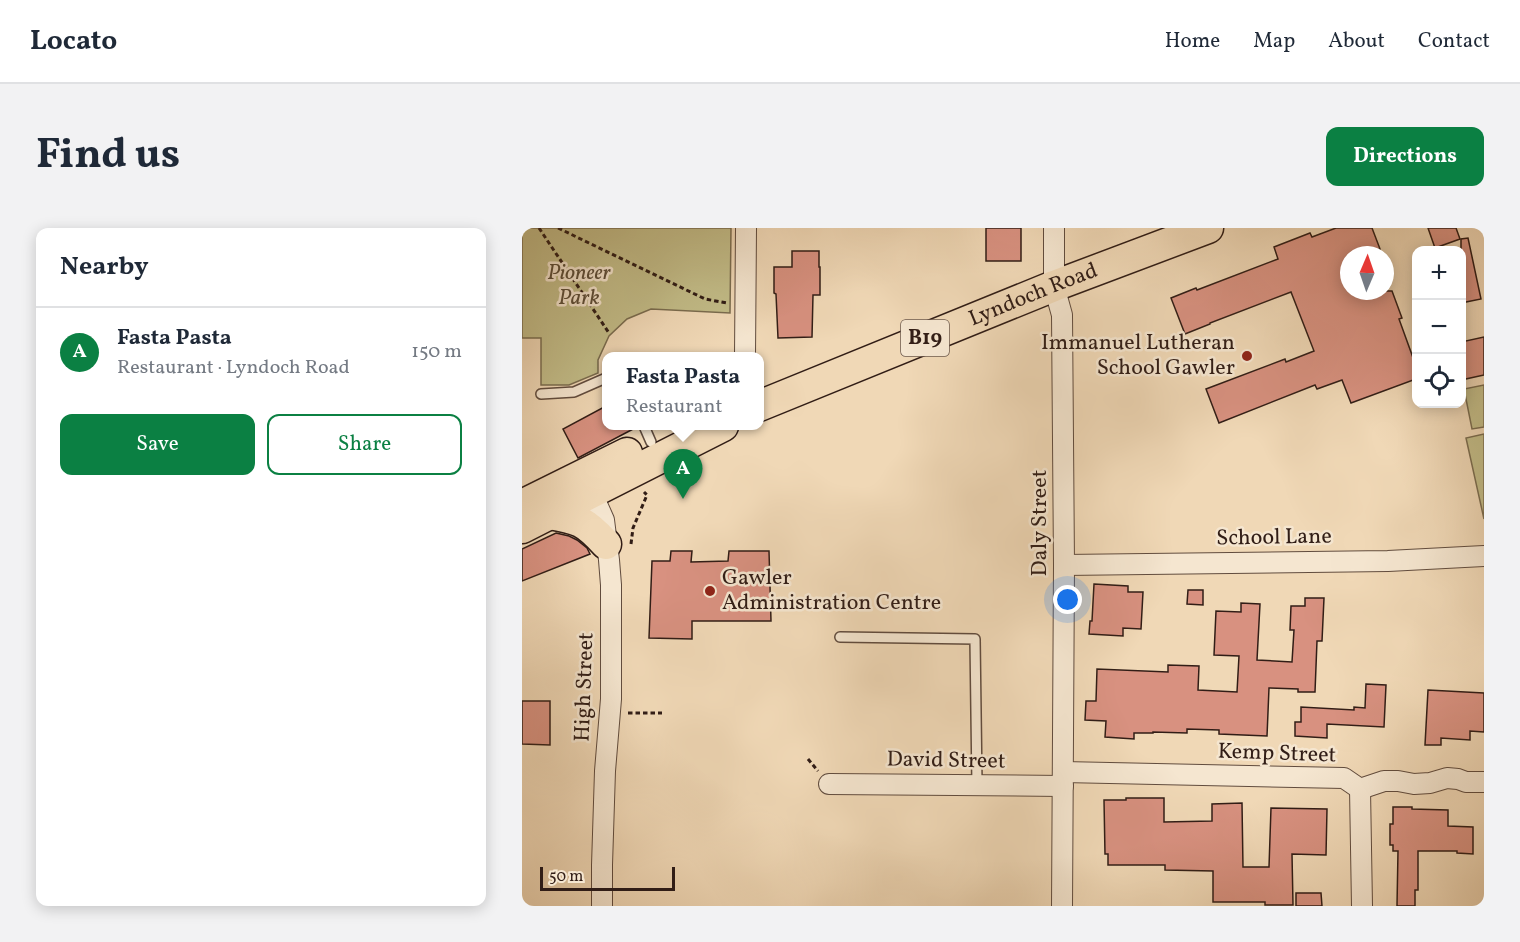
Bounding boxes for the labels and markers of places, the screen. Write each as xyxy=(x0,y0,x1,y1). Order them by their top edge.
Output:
place label: Immanuel Lutheran School Gawler xyxy=(1041,328,1235,384)
marker: Immanuel Lutheran School Gawler xyxy=(1240,349,1254,363)
pin: A xyxy=(664,450,702,499)
place label: Gawler Administration Centre xyxy=(722,563,941,619)
marker: Gawler Administration Centre xyxy=(703,584,717,598)

